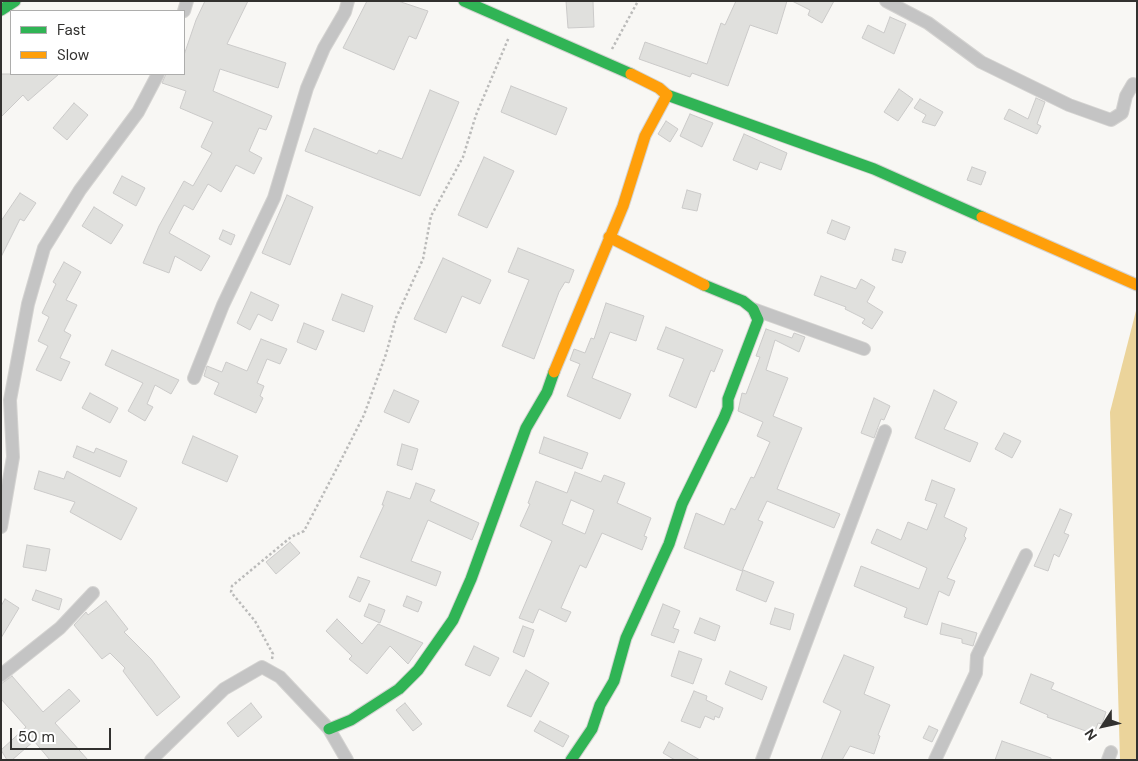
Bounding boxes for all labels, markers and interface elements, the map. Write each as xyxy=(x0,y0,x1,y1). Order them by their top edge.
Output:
legend xyxy=(10,10,185,75)
text: Fast xyxy=(57,20,86,40)
text: Slow xyxy=(57,45,89,65)
north arrow xyxy=(1078,701,1128,751)
scale bar xyxy=(12,718,114,750)
text: N xyxy=(1080,725,1101,744)
text: 50 m xyxy=(18,727,55,747)

